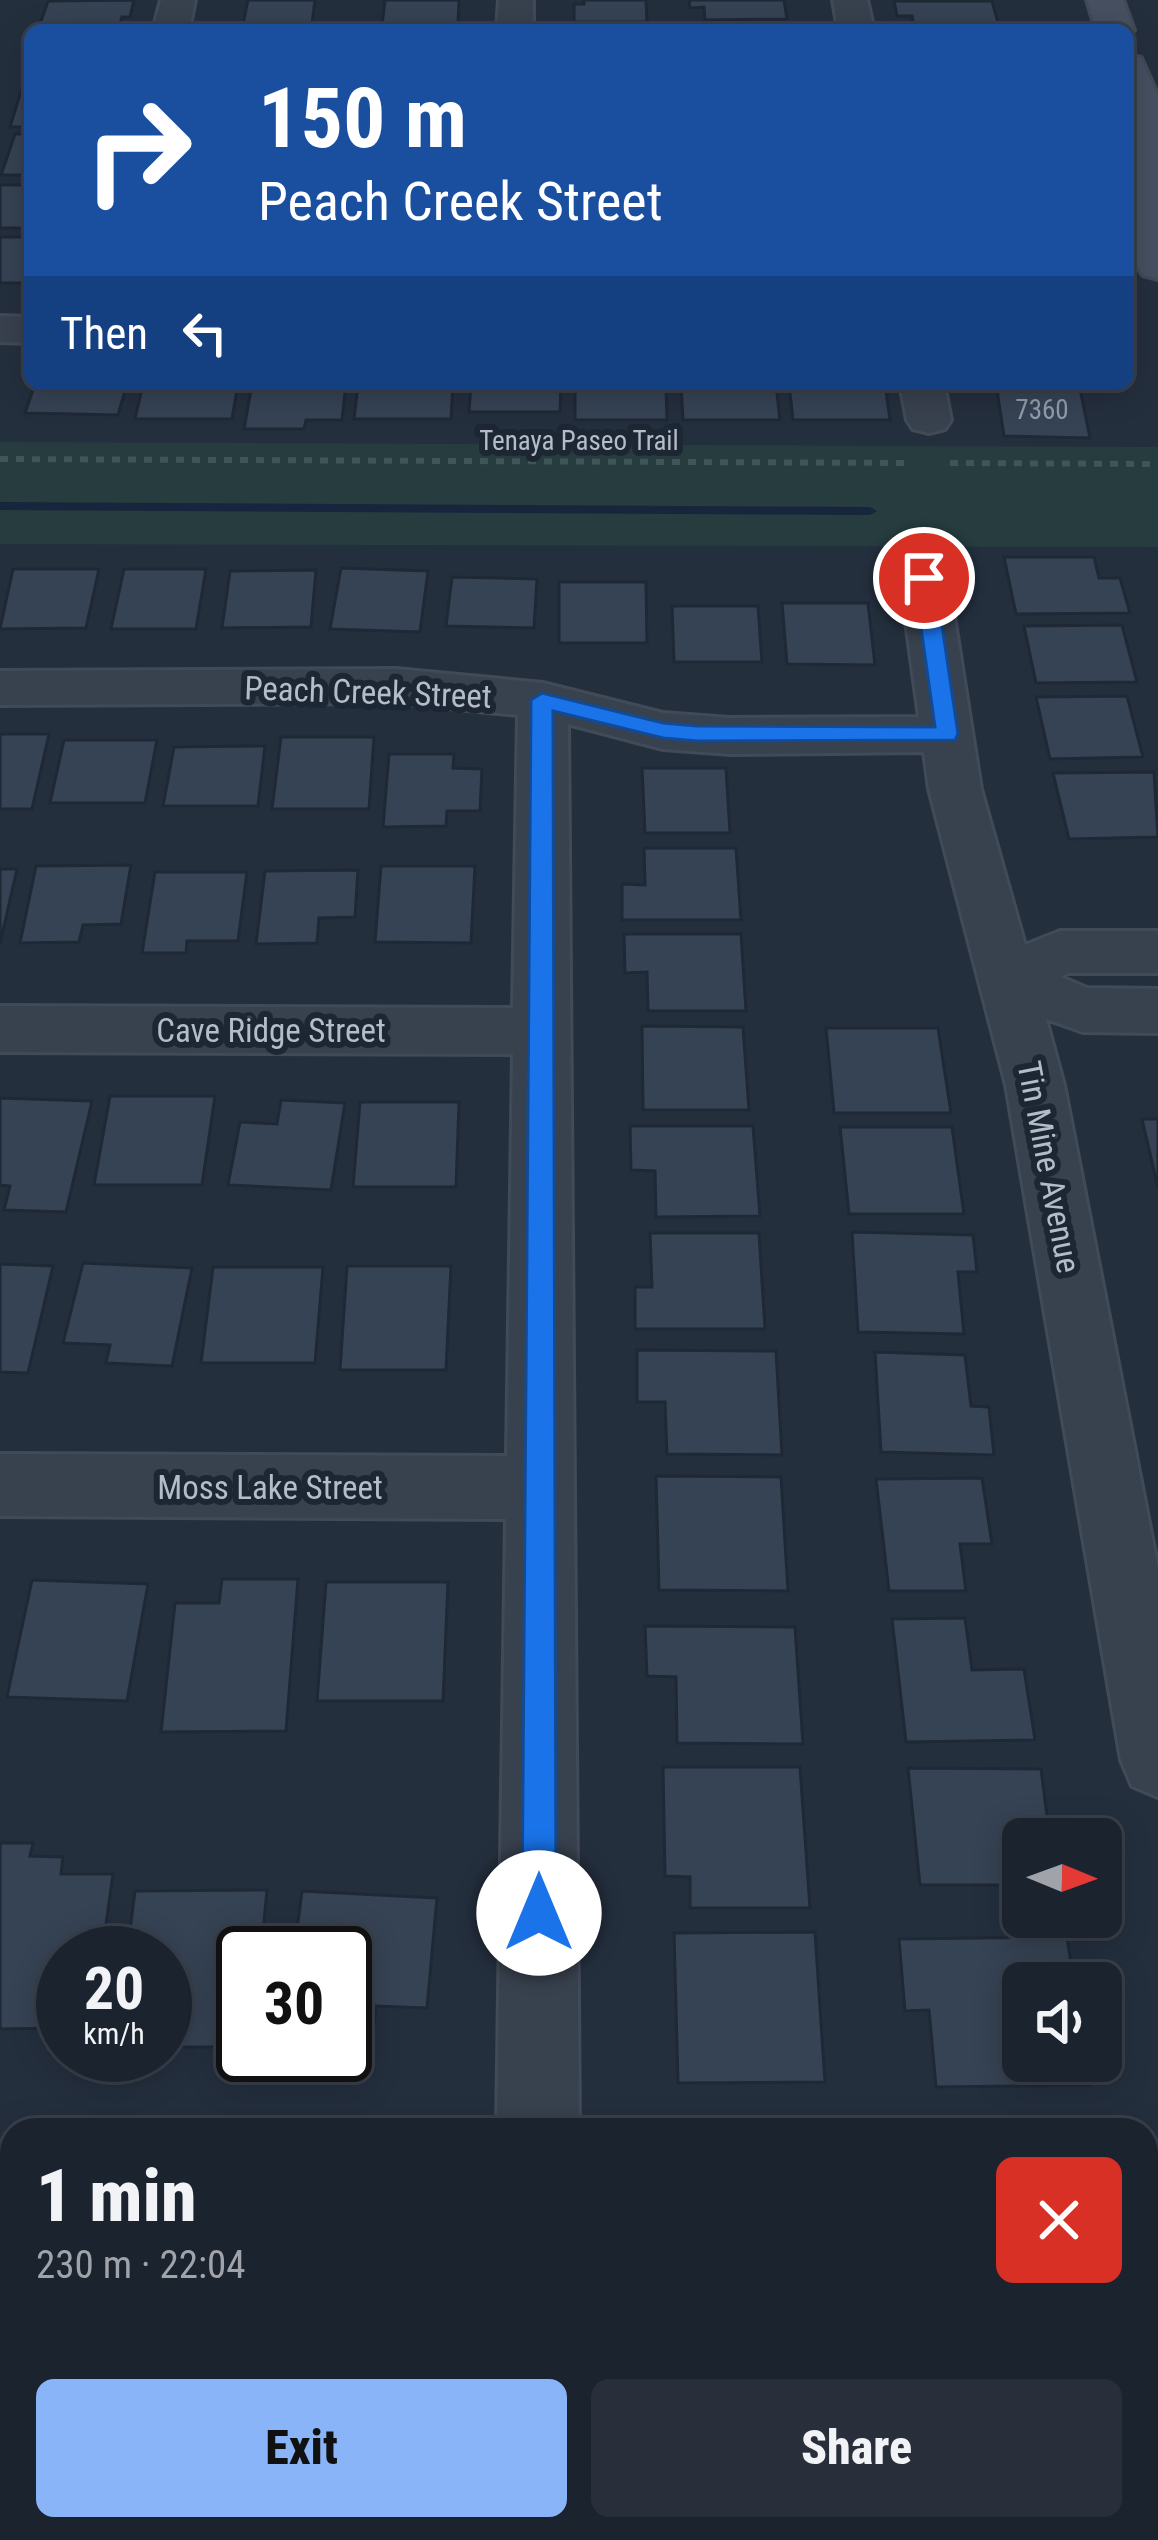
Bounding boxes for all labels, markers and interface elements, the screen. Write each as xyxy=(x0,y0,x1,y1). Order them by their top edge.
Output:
text: 150 m xyxy=(258,69,467,168)
icon: right xyxy=(60,72,216,228)
text: Peach Creek Street xyxy=(258,170,663,233)
icon: left xyxy=(172,300,238,366)
text: Then xyxy=(60,307,148,360)
house number: 7360 xyxy=(1015,394,1069,426)
street label: Tenaya Paseo Trail xyxy=(479,425,679,457)
pin xyxy=(873,527,975,629)
icon: arrive xyxy=(891,545,957,611)
street label: Peach Creek Street xyxy=(244,668,492,716)
street label: Cave Ridge Street xyxy=(156,1011,386,1050)
street label: Tin Mine Avenue xyxy=(1009,1058,1089,1276)
street label: Moss Lake Street xyxy=(157,1468,383,1507)
north arrow xyxy=(1002,1818,1122,1938)
map controls xyxy=(1002,1818,1122,2082)
position arrow xyxy=(476,1850,602,1976)
speed limit sign: 30 xyxy=(216,1926,372,2082)
text: 20 xyxy=(84,1953,144,2024)
button: sound xyxy=(1002,1962,1122,2082)
text: km/h xyxy=(83,2016,145,2051)
text: 1 min xyxy=(36,2154,197,2239)
button: close xyxy=(996,2157,1122,2283)
text: 230 m · 22:04 xyxy=(36,2242,246,2288)
button: Exit xyxy=(36,2379,567,2517)
button: Share xyxy=(591,2379,1122,2517)

